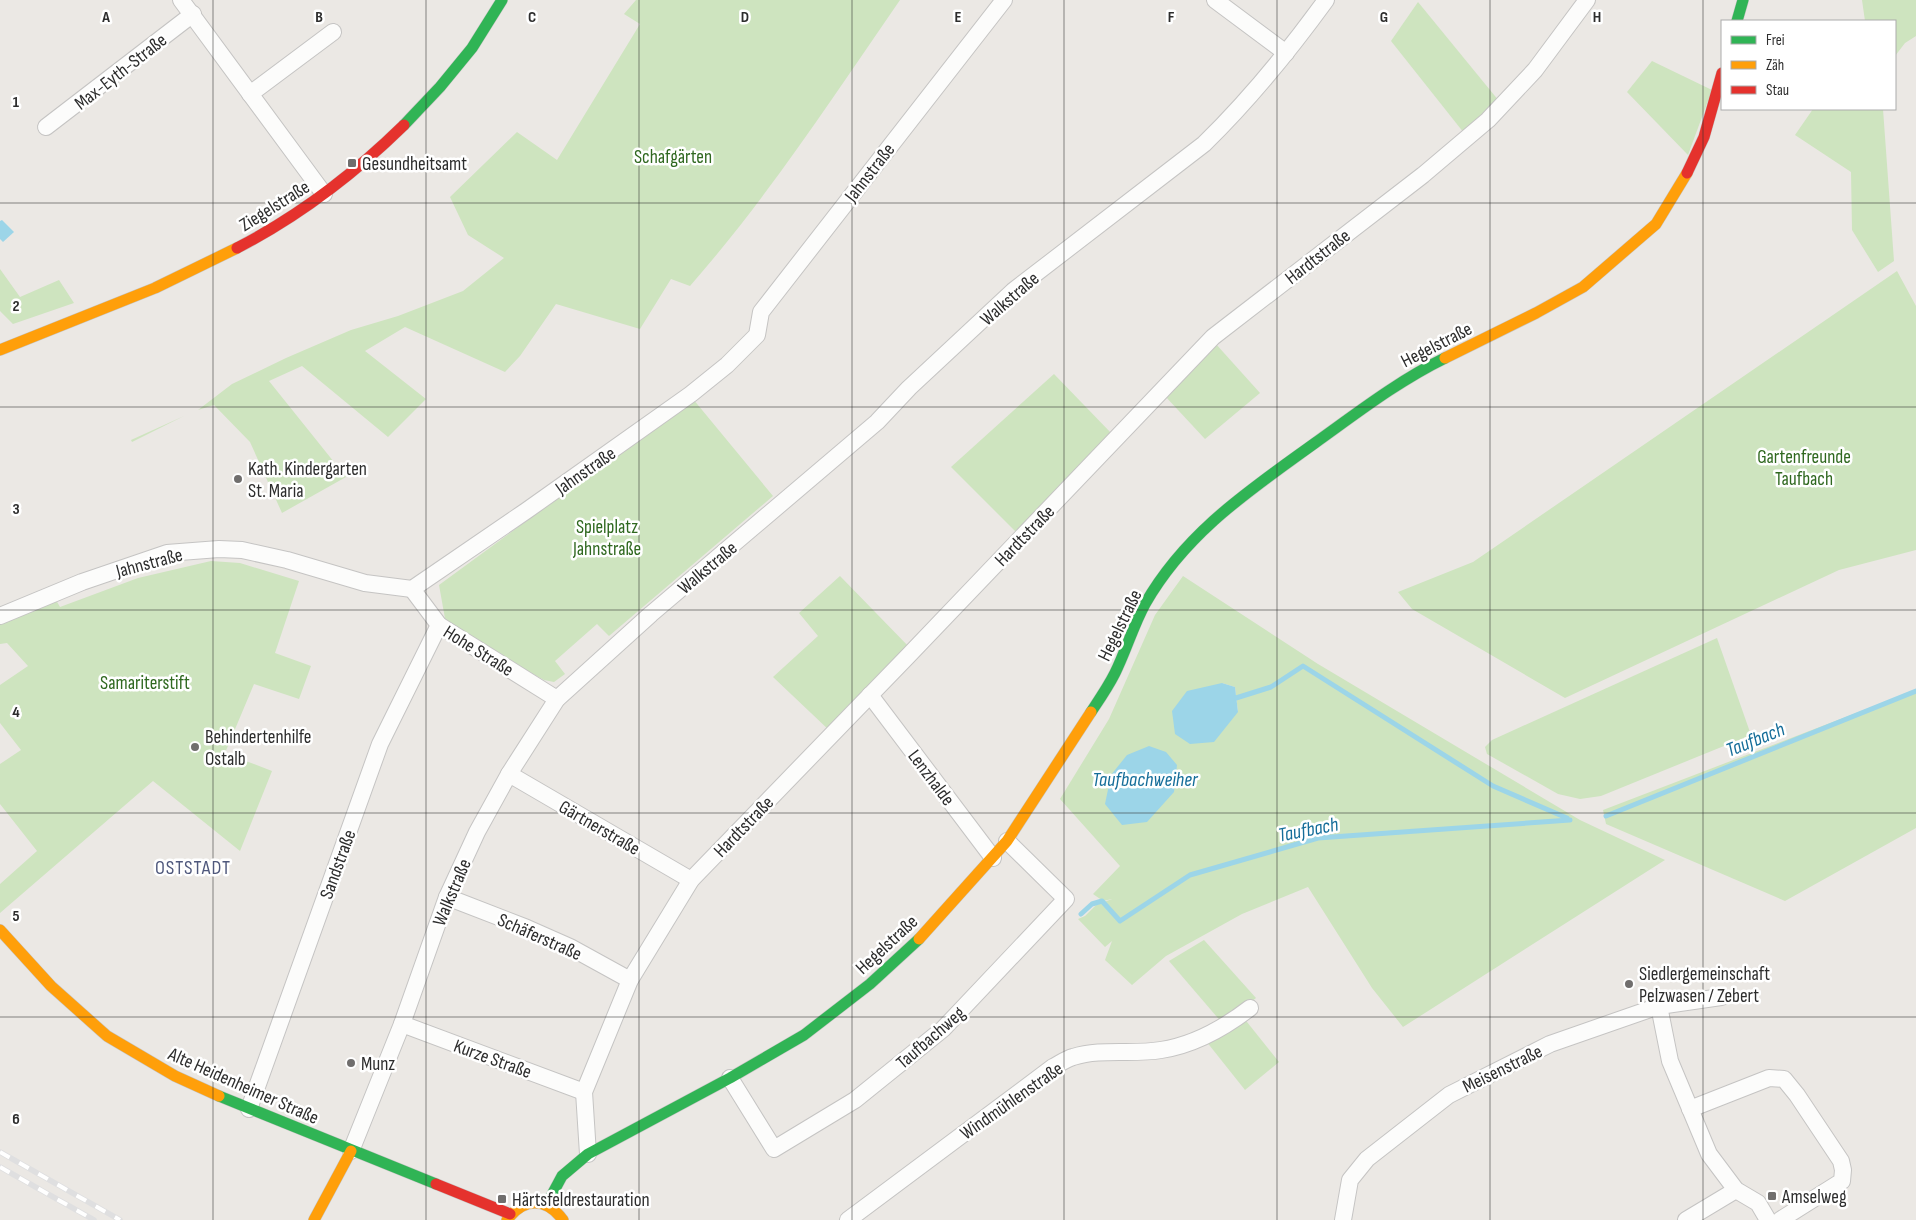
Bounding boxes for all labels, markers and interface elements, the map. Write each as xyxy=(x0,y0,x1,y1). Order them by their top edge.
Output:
text: A xyxy=(101,8,110,27)
text: B xyxy=(315,8,323,27)
text: C xyxy=(528,8,536,27)
text: D xyxy=(741,8,749,27)
text: E xyxy=(955,8,962,27)
text: F xyxy=(1168,8,1175,27)
text: G xyxy=(1380,8,1388,27)
text: H xyxy=(1593,8,1601,27)
legend xyxy=(1721,20,1896,110)
street label: Max-Eyth-Straße xyxy=(70,29,172,115)
text: Frei xyxy=(1766,31,1785,50)
text: Zäh xyxy=(1766,56,1784,75)
text: Stau xyxy=(1766,81,1789,100)
text: 1 xyxy=(13,93,20,112)
street label: Jahnstraße xyxy=(840,139,900,208)
park label: Schafgärten xyxy=(634,146,712,169)
place label: Gesundheitsamt xyxy=(362,153,467,176)
marker: Gesundheitsamt xyxy=(346,157,358,169)
street label: Ziegelstraße xyxy=(235,176,314,237)
street label: Hardtstraße xyxy=(1281,225,1355,290)
street label: Walkstraße xyxy=(976,267,1044,331)
text: 2 xyxy=(12,297,20,316)
street label: Hegelstraße xyxy=(1397,318,1476,373)
street label: Jahnstraße xyxy=(551,442,620,501)
park label: Gartenfreunde Taufbach xyxy=(1757,446,1851,491)
place label: Kath. Kindergarten St. Maria xyxy=(248,458,367,503)
marker: Kath. Kindergarten St. Maria xyxy=(232,473,244,485)
text: 3 xyxy=(12,500,20,519)
street label: Hardtstraße xyxy=(990,501,1060,572)
park label: Spielplatz Jahnstraße xyxy=(572,516,641,561)
street label: Walkstraße xyxy=(674,537,742,600)
street label: Jahnstraße xyxy=(113,544,185,584)
street label: Hegelstraße xyxy=(1093,586,1147,665)
street label: Hohe Straße xyxy=(439,621,518,682)
park label: Samariterstift xyxy=(100,672,190,695)
text: 4 xyxy=(12,703,20,722)
water label: Taufbach xyxy=(1723,717,1788,762)
place label: Behindertenhilfe Ostalb xyxy=(205,726,311,771)
marker: Behindertenhilfe Ostalb xyxy=(189,741,201,753)
street label: Lenzhalde xyxy=(902,745,959,810)
water label: Taufbachweiher xyxy=(1092,768,1199,792)
street label: Hardtstraße xyxy=(709,792,779,863)
street label: Gärtnerstraße xyxy=(555,796,644,861)
water label: Taufbach xyxy=(1276,812,1340,848)
street label: Sandstraße xyxy=(315,827,362,902)
district label: OSTSTADT xyxy=(155,856,231,880)
street label: Walkstraße xyxy=(428,856,477,929)
text: 5 xyxy=(12,907,20,926)
street label: Schäferstraße xyxy=(494,909,585,966)
street label: Hegelstraße xyxy=(851,911,923,980)
place label: Siedlergemeinschaft Pelzwasen / Zebert xyxy=(1639,963,1770,1008)
marker: Siedlergemeinschaft Pelzwasen / Zebert xyxy=(1623,978,1635,990)
street label: Taufbachweg xyxy=(892,1002,971,1074)
street label: Kurze Straße xyxy=(450,1035,534,1084)
street label: Meisenstraße xyxy=(1459,1040,1546,1098)
street label: Alte Heidenheimer Straße xyxy=(164,1042,322,1130)
place label: Munz xyxy=(361,1053,395,1076)
marker: Munz xyxy=(345,1057,357,1069)
street label: Windmühlenstraße xyxy=(956,1057,1068,1145)
text: 6 xyxy=(12,1110,20,1129)
place label: Amselweg xyxy=(1781,1186,1847,1209)
place label: Härtsfeldrestauration xyxy=(512,1189,650,1212)
marker: Amselweg xyxy=(1766,1190,1778,1202)
marker: Härtsfeldrestauration xyxy=(496,1193,508,1205)

